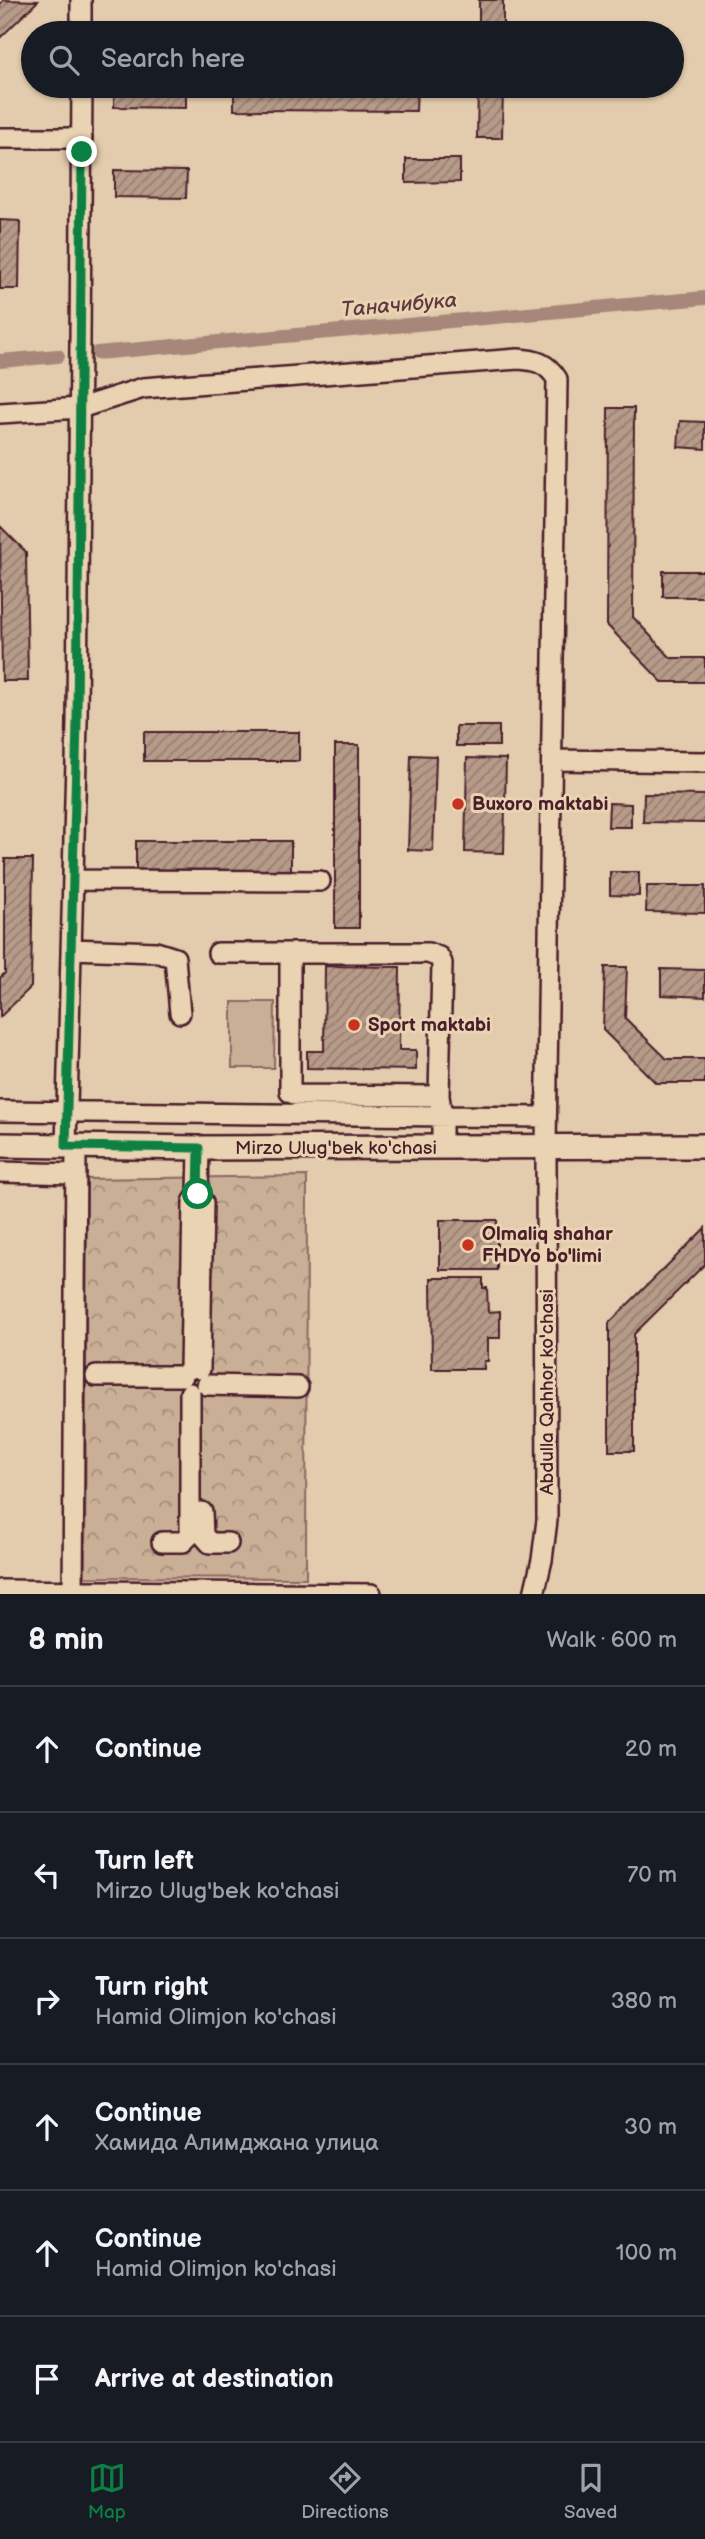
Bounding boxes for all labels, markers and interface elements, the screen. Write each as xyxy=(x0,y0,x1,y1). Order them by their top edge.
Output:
search box xyxy=(21,21,684,98)
icon: search xyxy=(45,41,83,79)
text: Search here xyxy=(101,44,245,75)
route end xyxy=(66,136,97,167)
water label: Таначибука xyxy=(340,287,458,323)
place label: Buxoro maktabi xyxy=(472,793,608,816)
marker: Buxoro maktabi xyxy=(450,796,466,812)
place label: Sport maktabi xyxy=(368,1014,491,1037)
marker: Sport maktabi xyxy=(346,1017,362,1033)
street label: Mirzo Ulug'bek ko'chasi xyxy=(235,1137,437,1160)
route start xyxy=(182,1178,213,1209)
place label: Olmaliq shahar FHDYo bo'limi xyxy=(482,1223,613,1268)
marker: Olmaliq shahar FHDYo bo'limi xyxy=(460,1237,476,1253)
street label: Abdulla Qahhor ko'chasi xyxy=(536,1289,559,1495)
text: 8 min xyxy=(28,1622,104,1658)
text: Walk · 600 m xyxy=(547,1626,677,1654)
icon: ahead xyxy=(28,1730,66,1768)
text: Continue xyxy=(95,1734,202,1765)
text: 20 m xyxy=(625,1735,677,1763)
text: Turn left xyxy=(95,1846,194,1877)
icon: left xyxy=(28,1856,66,1894)
text: 70 m xyxy=(627,1861,677,1889)
text: Mirzo Ulug'bek ko'chasi xyxy=(95,1877,339,1905)
text: Turn right xyxy=(95,1972,208,2003)
icon: right xyxy=(28,1982,66,2020)
text: 380 m xyxy=(611,1987,677,2015)
text: Hamid Olimjon ko'chasi xyxy=(95,2003,337,2031)
text: Continue xyxy=(95,2098,202,2129)
icon: ahead xyxy=(28,2108,66,2146)
text: 30 m xyxy=(624,2113,677,2141)
text: Хамида Алимджана улица xyxy=(95,2129,379,2157)
text: Continue xyxy=(95,2224,202,2255)
icon: ahead xyxy=(28,2234,66,2272)
text: 100 m xyxy=(616,2239,677,2267)
text: Hamid Olimjon ko'chasi xyxy=(95,2255,337,2283)
icon: arrive xyxy=(28,2360,66,2398)
text: Arrive at destination xyxy=(95,2364,334,2395)
tab: Map xyxy=(88,2459,126,2524)
tab: Directions xyxy=(301,2459,389,2524)
tab: Saved xyxy=(564,2459,617,2524)

